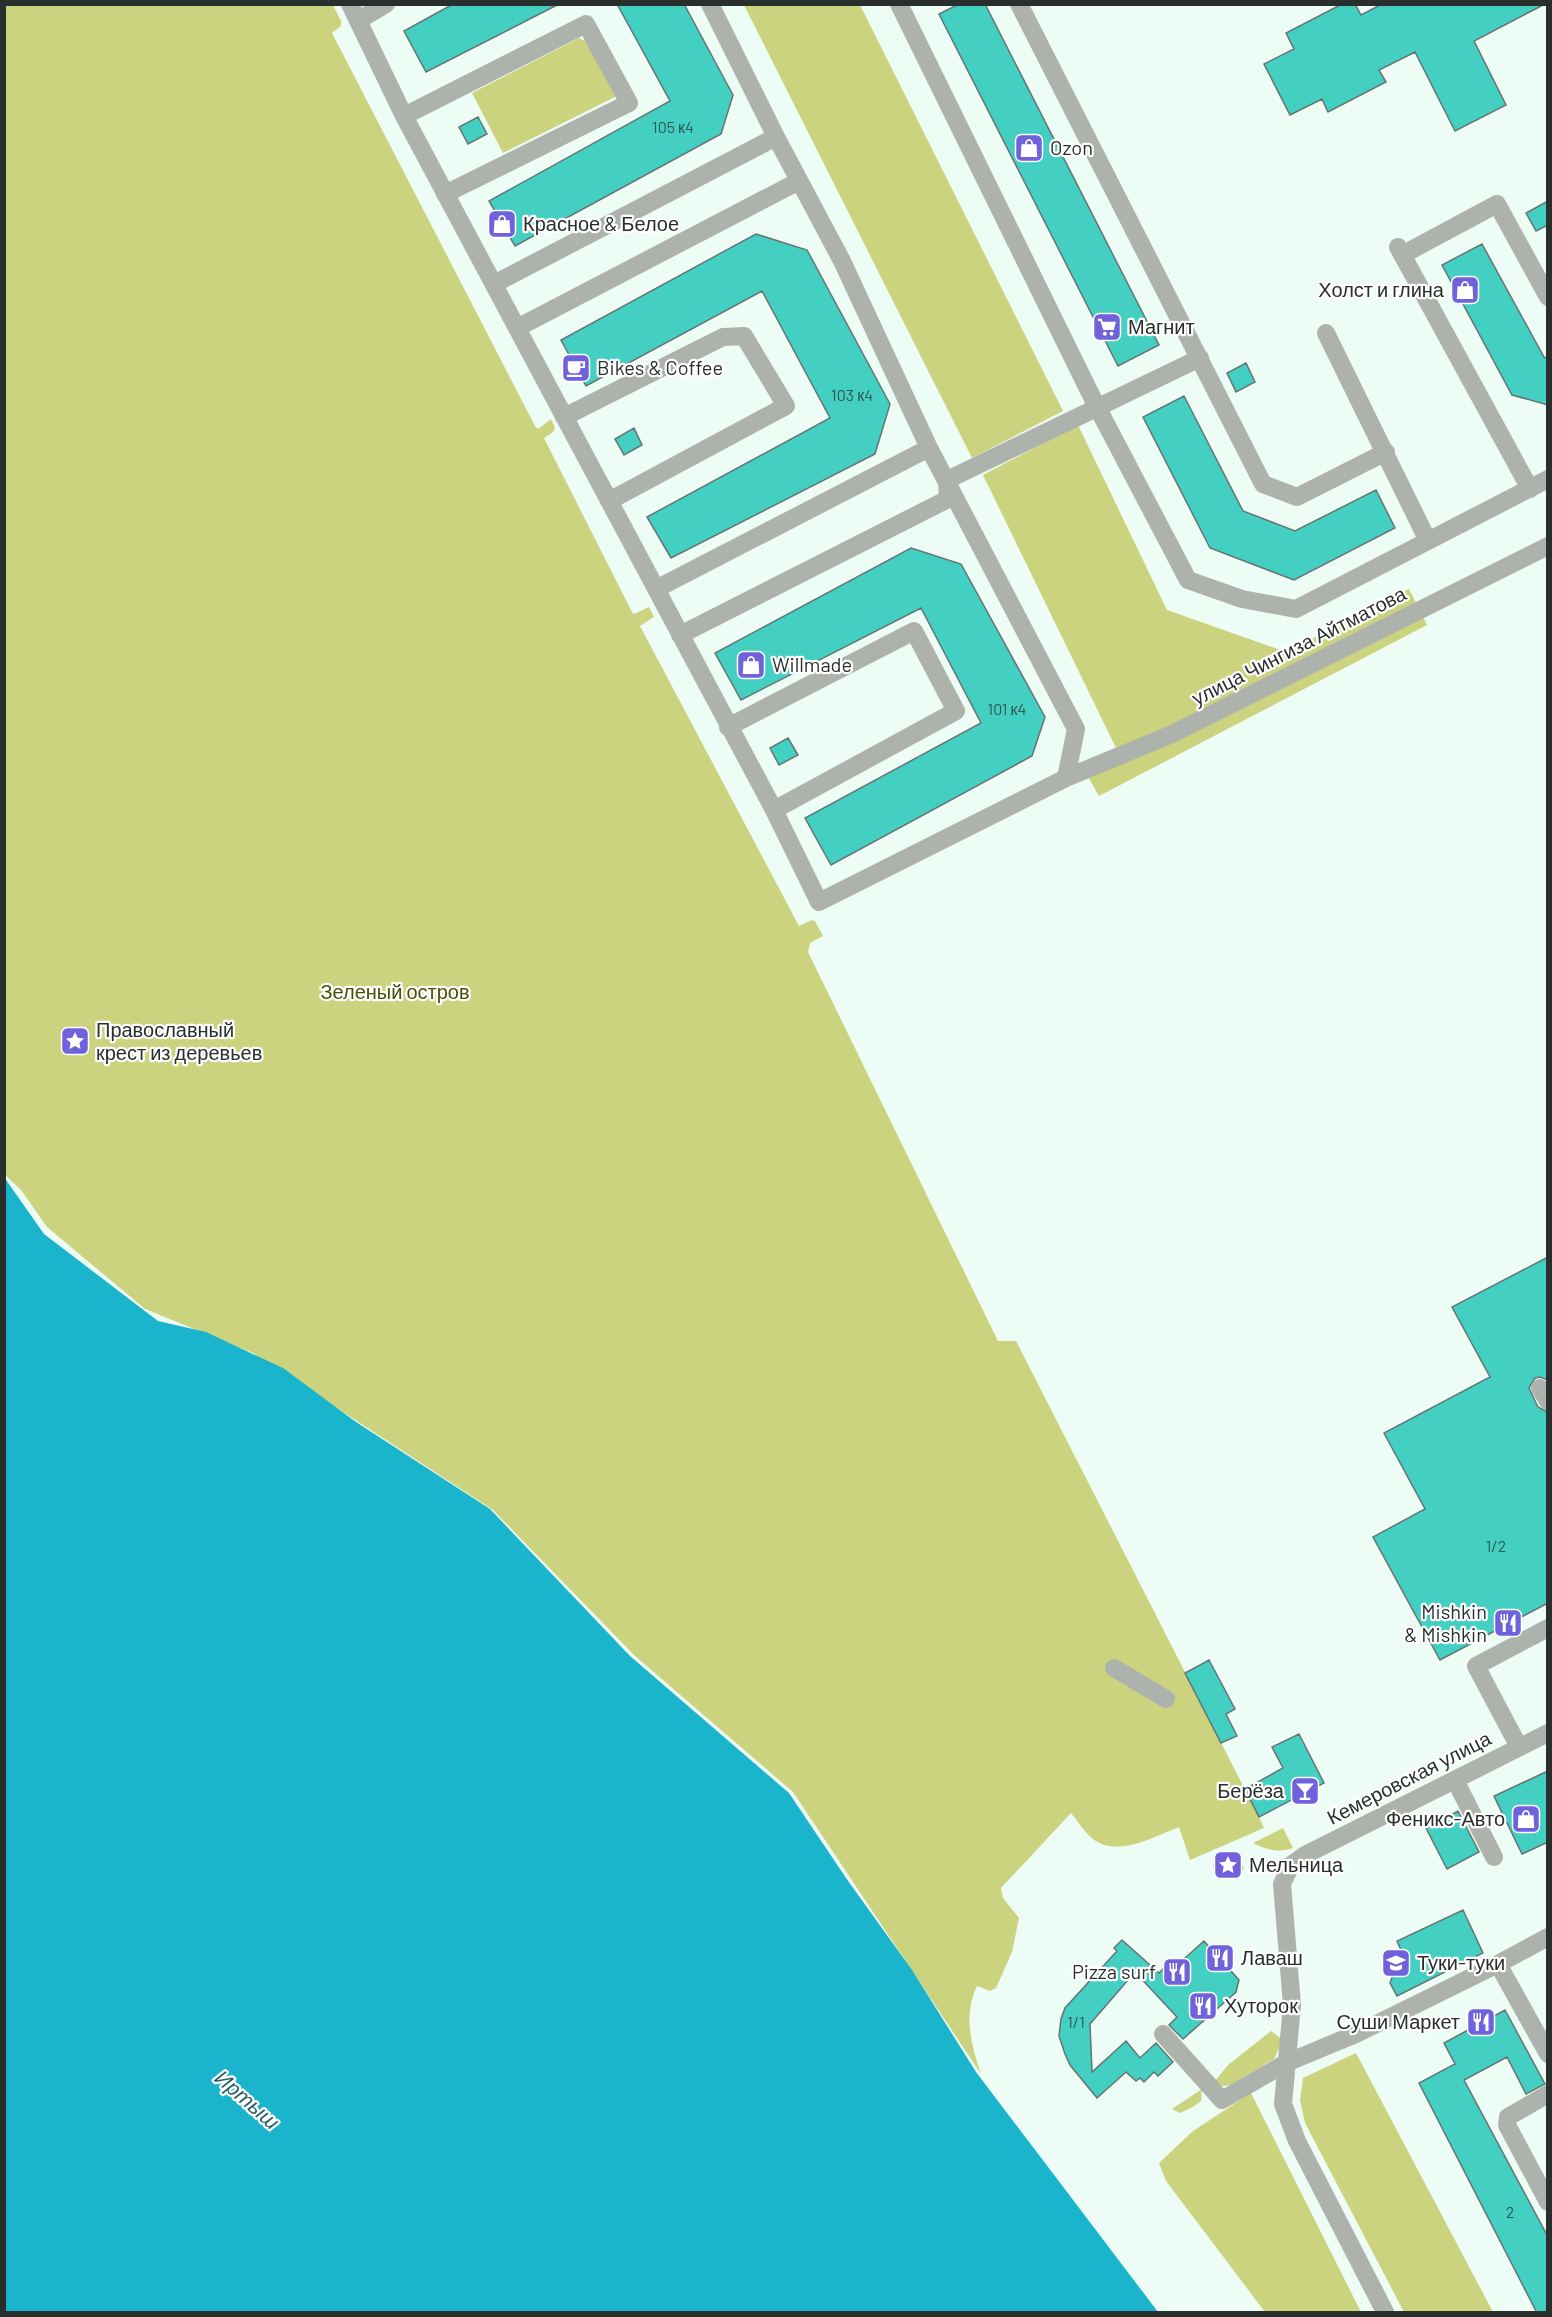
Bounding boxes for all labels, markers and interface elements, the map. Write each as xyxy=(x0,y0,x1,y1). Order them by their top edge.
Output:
house number: 105 к4 xyxy=(652,117,694,136)
shop icon: Ozon xyxy=(1013,132,1045,164)
place label: Ozon xyxy=(1050,135,1093,159)
shop icon: Красное & Белое xyxy=(486,208,518,240)
place label: Красное & Белое xyxy=(523,211,679,235)
shop icon: Холст и глина xyxy=(1449,274,1481,306)
place label: Холст и глина xyxy=(1318,277,1445,301)
supermarket icon: Магнит xyxy=(1091,311,1123,343)
place label: Магнит xyxy=(1128,314,1195,338)
cafe icon: Bikes & Coffee xyxy=(560,352,592,384)
place label: Bikes & Coffee xyxy=(597,355,723,379)
house number: 103 к4 xyxy=(831,385,873,404)
street label: улица Чингиза Айтматова xyxy=(1188,580,1410,710)
shop icon: Willmade xyxy=(735,649,767,681)
place label: Willmade xyxy=(772,652,852,676)
house number: 101 к4 xyxy=(988,699,1026,718)
park label: Зеленый остров xyxy=(320,979,470,1003)
place label: Православный крест из деревьев xyxy=(96,1017,262,1064)
place icon: Православный крест из деревьев xyxy=(59,1025,91,1057)
house number: 1/2 xyxy=(1486,1536,1506,1555)
place label: Mishkin & Mishkin xyxy=(1404,1599,1487,1646)
restaurant icon: Mishkin & Mishkin xyxy=(1492,1607,1524,1639)
street label: Кемеровская улица xyxy=(1323,1725,1495,1829)
bar icon: Берёза xyxy=(1289,1775,1321,1807)
place label: Берёза xyxy=(1217,1778,1285,1802)
shop icon: Феникс-Авто xyxy=(1510,1803,1542,1835)
place label: Феникс-Авто xyxy=(1386,1806,1505,1830)
place icon: Мельница xyxy=(1212,1849,1244,1881)
place label: Мельница xyxy=(1249,1852,1344,1876)
restaurant icon: Лаваш xyxy=(1204,1942,1236,1974)
place label: Лаваш xyxy=(1241,1945,1303,1969)
school or university icon: Туки-туки xyxy=(1380,1947,1412,1979)
place label: Туки-туки xyxy=(1417,1950,1505,1974)
restaurant icon: Pizza surf xyxy=(1161,1956,1193,1988)
place label: Pizza surf xyxy=(1072,1959,1156,1983)
restaurant icon: Хуторок xyxy=(1187,1990,1219,2022)
place label: Хуторок xyxy=(1224,1993,1298,2017)
restaurant icon: Суши Маркет xyxy=(1465,2006,1497,2038)
place label: Суши Маркет xyxy=(1337,2009,1460,2033)
house number: 1/1 xyxy=(1067,2012,1085,2031)
water label: Иртыш xyxy=(211,2064,286,2134)
house number: 2 xyxy=(1506,2202,1514,2221)

